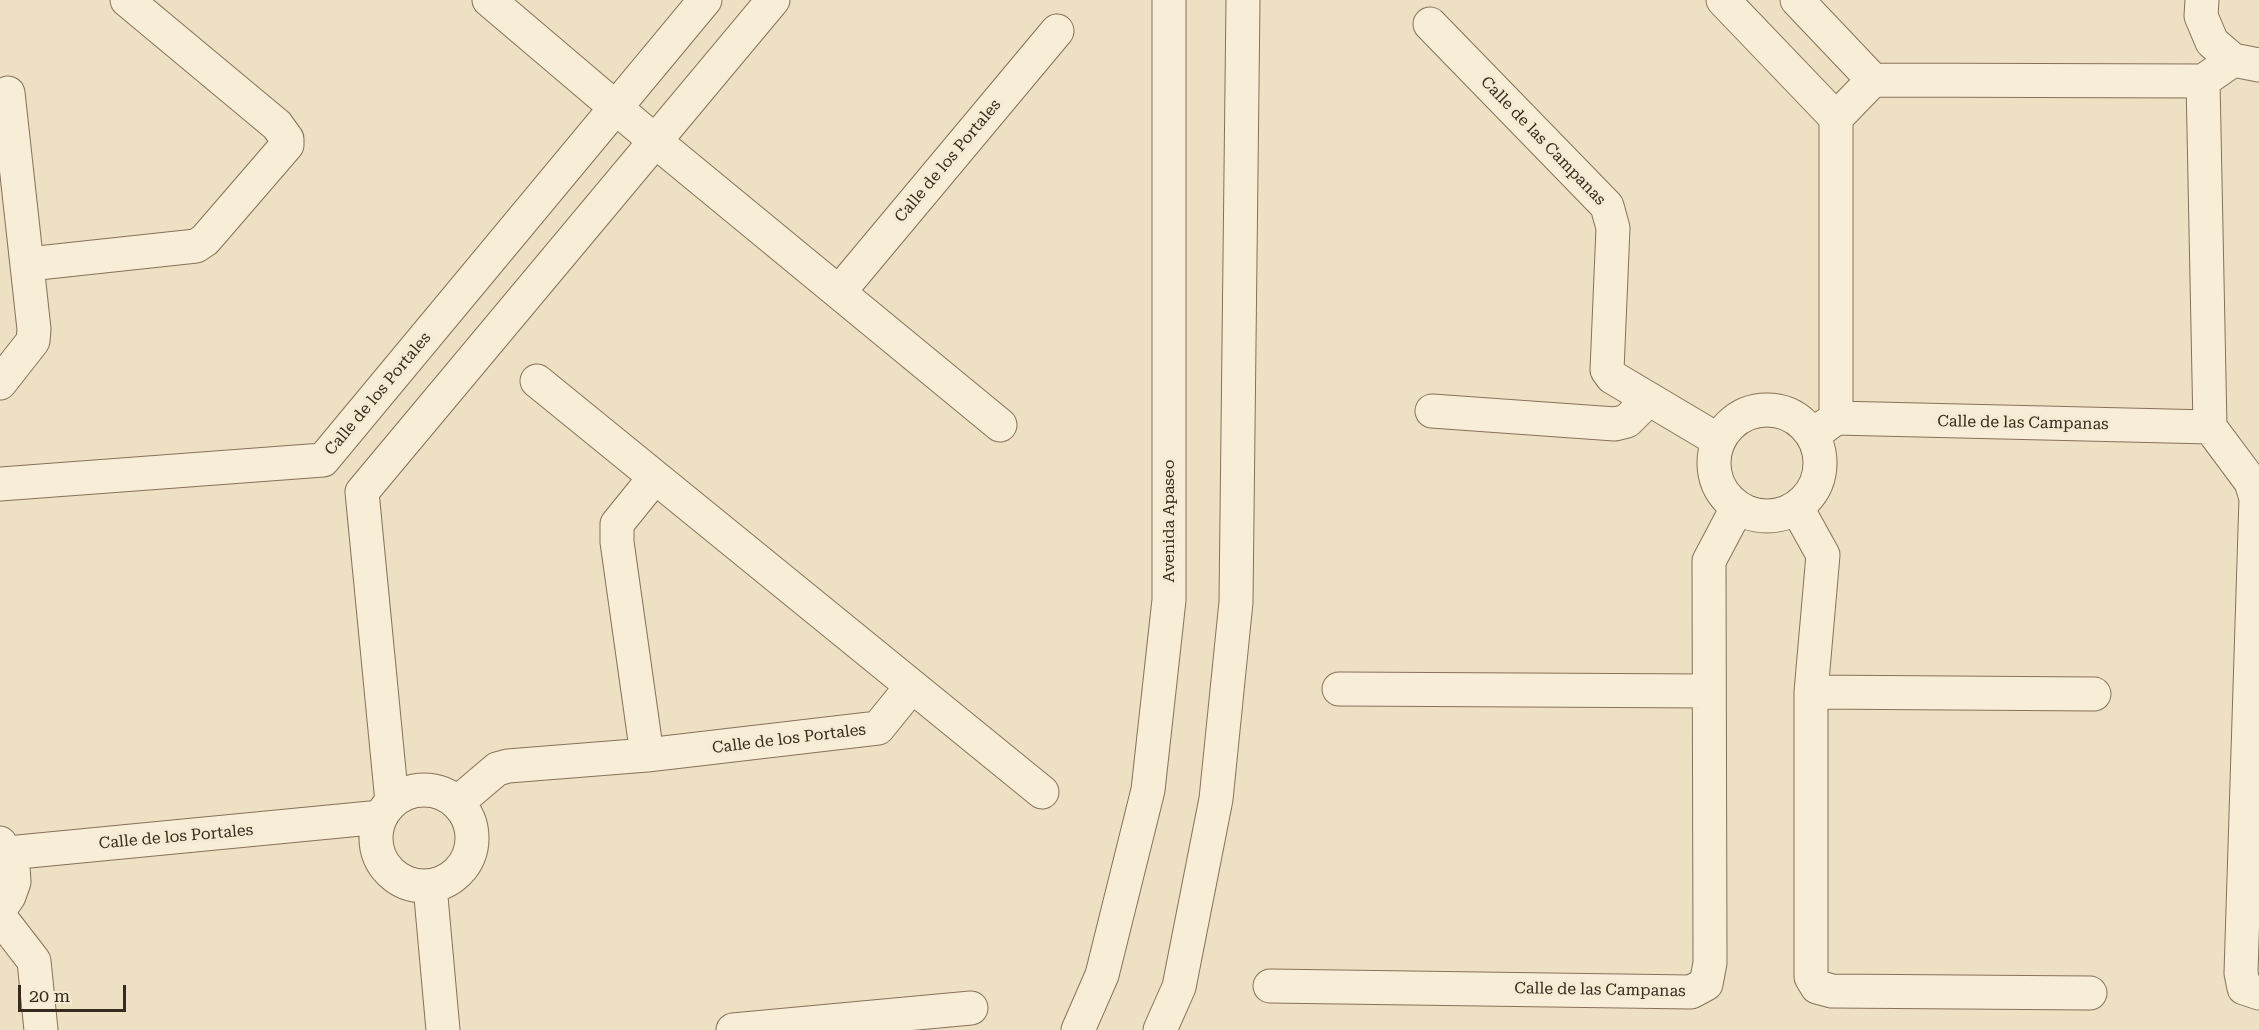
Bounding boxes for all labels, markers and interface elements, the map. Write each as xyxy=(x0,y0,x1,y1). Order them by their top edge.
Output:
street label: Calle de las Campanas xyxy=(1477,73,1609,209)
street label: Calle de los Portales xyxy=(891,96,1005,226)
street label: Calle de los Portales xyxy=(321,329,435,459)
street label: Calle de las Campanas xyxy=(1937,412,2109,434)
street label: Avenida Apaseo xyxy=(1159,459,1179,583)
street label: Calle de los Portales xyxy=(711,720,867,758)
street label: Calle de los Portales xyxy=(98,821,254,853)
scale bar xyxy=(21,973,129,1011)
street label: Calle de las Campanas xyxy=(1514,979,1686,1001)
text: 20 m xyxy=(29,985,70,1006)

